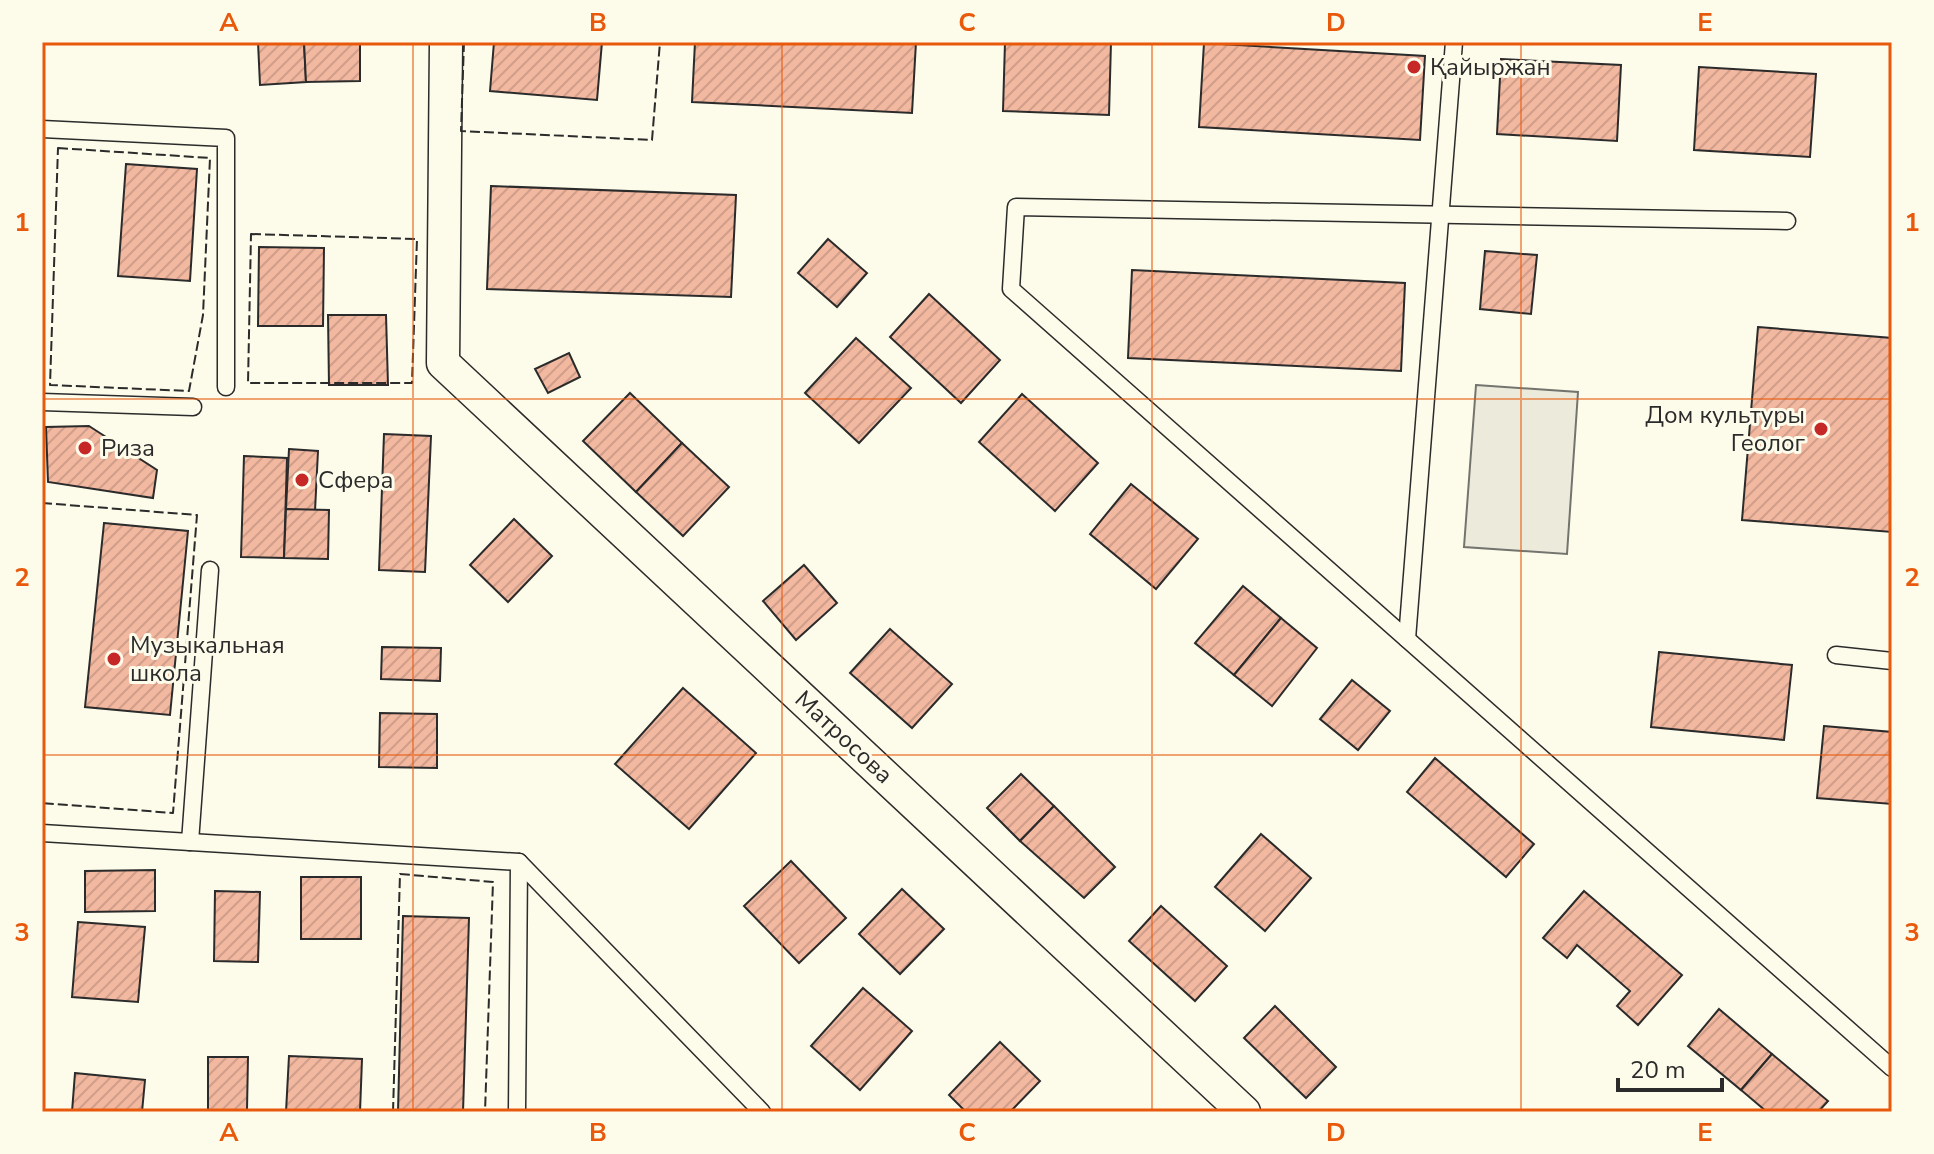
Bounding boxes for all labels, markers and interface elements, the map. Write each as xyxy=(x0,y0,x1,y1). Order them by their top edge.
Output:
text: A xyxy=(219,5,239,40)
text: B xyxy=(589,5,607,40)
text: C xyxy=(958,5,976,40)
text: D xyxy=(1326,5,1346,40)
text: E xyxy=(1697,5,1713,40)
place label: Қайыржан xyxy=(1430,51,1551,83)
marker: Қайыржан xyxy=(1405,58,1423,76)
text: 1 xyxy=(14,205,30,240)
text: 1 xyxy=(1904,205,1920,240)
place label: Дом культуры Геолог xyxy=(1645,399,1806,459)
marker: Дом культуры Геолог xyxy=(1812,420,1830,438)
place label: Риза xyxy=(101,432,155,464)
marker: Риза xyxy=(76,439,94,457)
place label: Сфера xyxy=(318,464,393,496)
marker: Сфера xyxy=(293,471,311,489)
text: 2 xyxy=(14,560,30,595)
text: 2 xyxy=(1904,560,1920,595)
place label: Музыкальная школа xyxy=(130,629,285,689)
marker: Музыкальная школа xyxy=(105,650,123,668)
street label: Матросова xyxy=(788,683,900,791)
text: 3 xyxy=(14,915,30,950)
text: 3 xyxy=(1904,915,1920,950)
scale bar xyxy=(1618,1042,1722,1092)
text: 20 m xyxy=(1630,1054,1686,1086)
text: A xyxy=(219,1115,239,1150)
text: B xyxy=(589,1115,607,1150)
text: C xyxy=(958,1115,976,1150)
text: D xyxy=(1326,1115,1346,1150)
text: E xyxy=(1697,1115,1713,1150)

